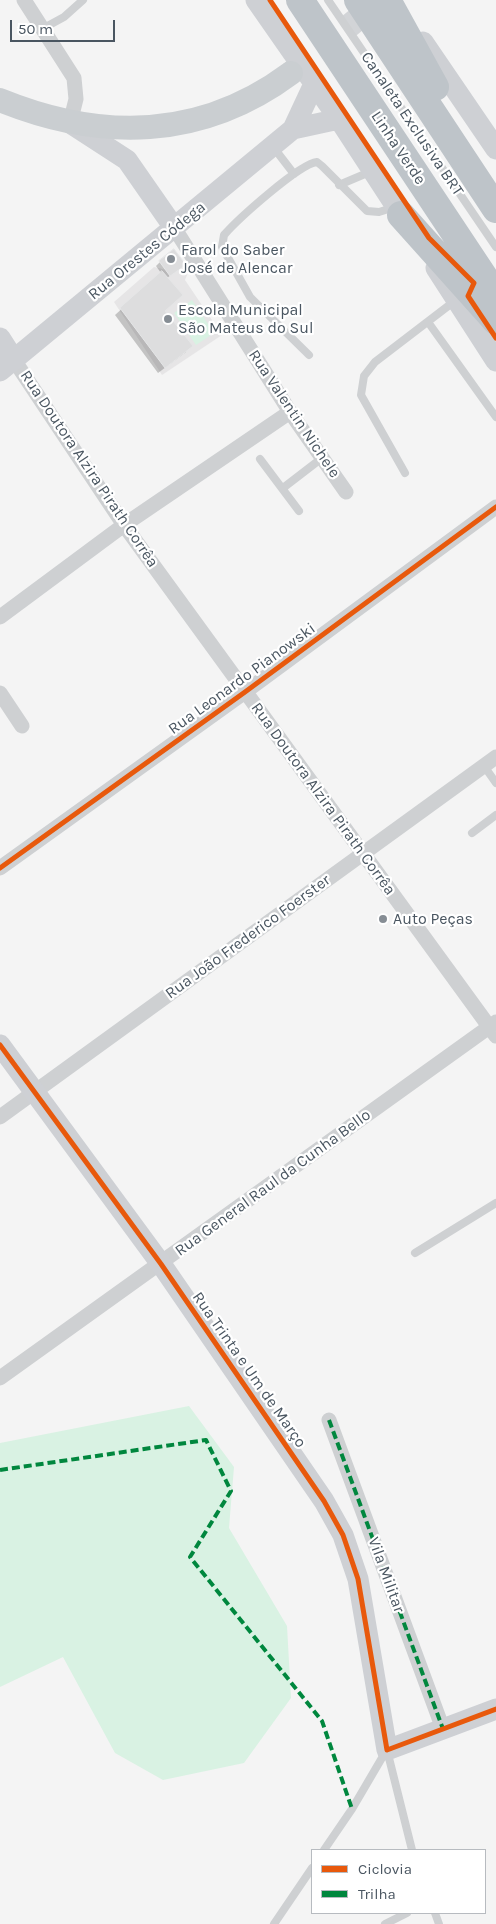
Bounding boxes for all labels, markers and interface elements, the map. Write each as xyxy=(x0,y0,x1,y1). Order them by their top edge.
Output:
scale bar xyxy=(12,10,118,42)
text: 50 m xyxy=(18,20,53,38)
street label: Canaleta Exclusiva BRT xyxy=(357,48,467,200)
street label: Linha Verde xyxy=(366,108,430,188)
street label: Rua Orestes Códega xyxy=(84,198,210,304)
place label: Farol do Saber José de Alencar xyxy=(181,240,293,278)
marker: Farol do Saber José de Alencar xyxy=(165,253,177,265)
place label: Escola Municipal São Mateus do Sul xyxy=(178,300,313,338)
marker: Escola Municipal São Mateus do Sul xyxy=(162,313,174,325)
street label: Rua Valentin Nichele xyxy=(244,346,344,482)
street label: Rua Doutora Alzira Pirath Corrêa xyxy=(16,367,162,571)
street label: Rua Leonardo Pianowski xyxy=(165,619,319,739)
street label: Rua Doutora Alzira Pirath Corrêa xyxy=(247,699,399,899)
street label: Rua João Frederico Foerster xyxy=(162,871,334,1003)
place label: Auto Peças xyxy=(393,909,473,929)
marker: Auto Peças xyxy=(377,913,389,925)
street label: Rua General Raul da Cunha Bello xyxy=(171,1105,375,1261)
street label: Rua Trinta e Um de Março xyxy=(188,1288,310,1452)
street label: Vila Militar xyxy=(363,1535,409,1615)
legend xyxy=(311,1849,486,1914)
text: Ciclovia xyxy=(358,1860,412,1878)
text: Trilha xyxy=(358,1885,396,1903)

